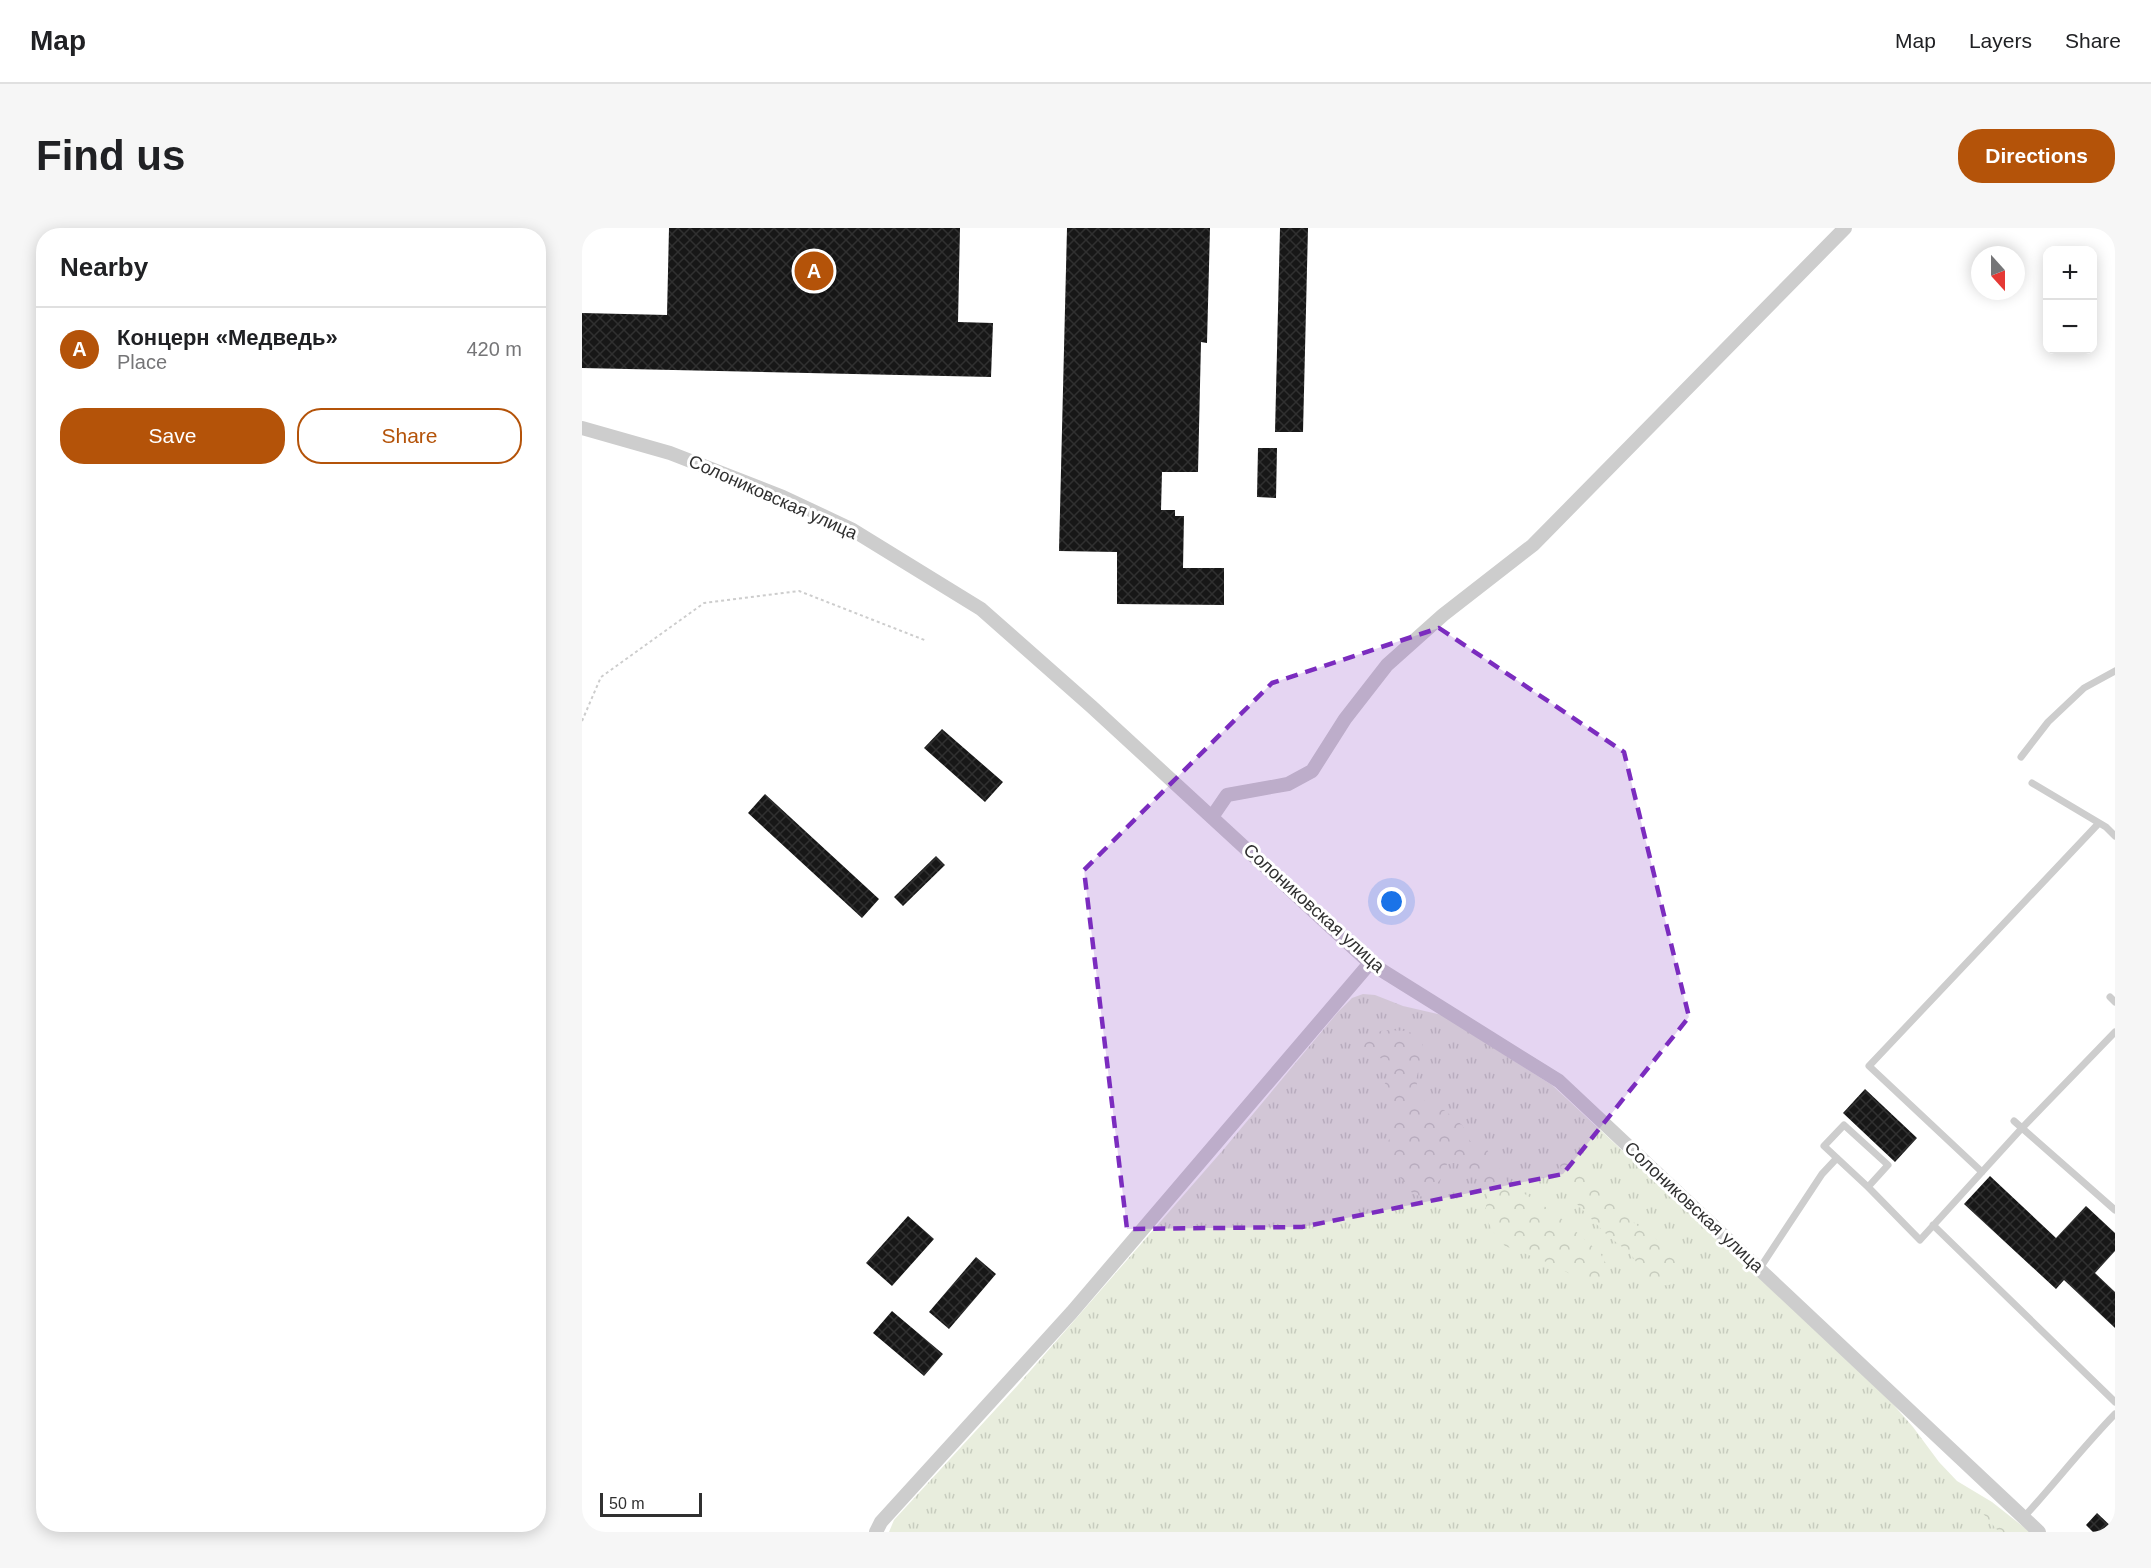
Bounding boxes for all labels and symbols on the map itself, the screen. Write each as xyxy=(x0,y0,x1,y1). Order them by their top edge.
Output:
north arrow xyxy=(1971,246,2025,300)
pin: A xyxy=(794,248,834,294)
street label: Солониковская улица xyxy=(686,451,861,544)
street label: Солониковская улица xyxy=(1240,840,1389,977)
your location xyxy=(1377,887,1406,916)
street label: Солониковская улица xyxy=(1621,1138,1768,1277)
scale bar xyxy=(600,1490,702,1518)

